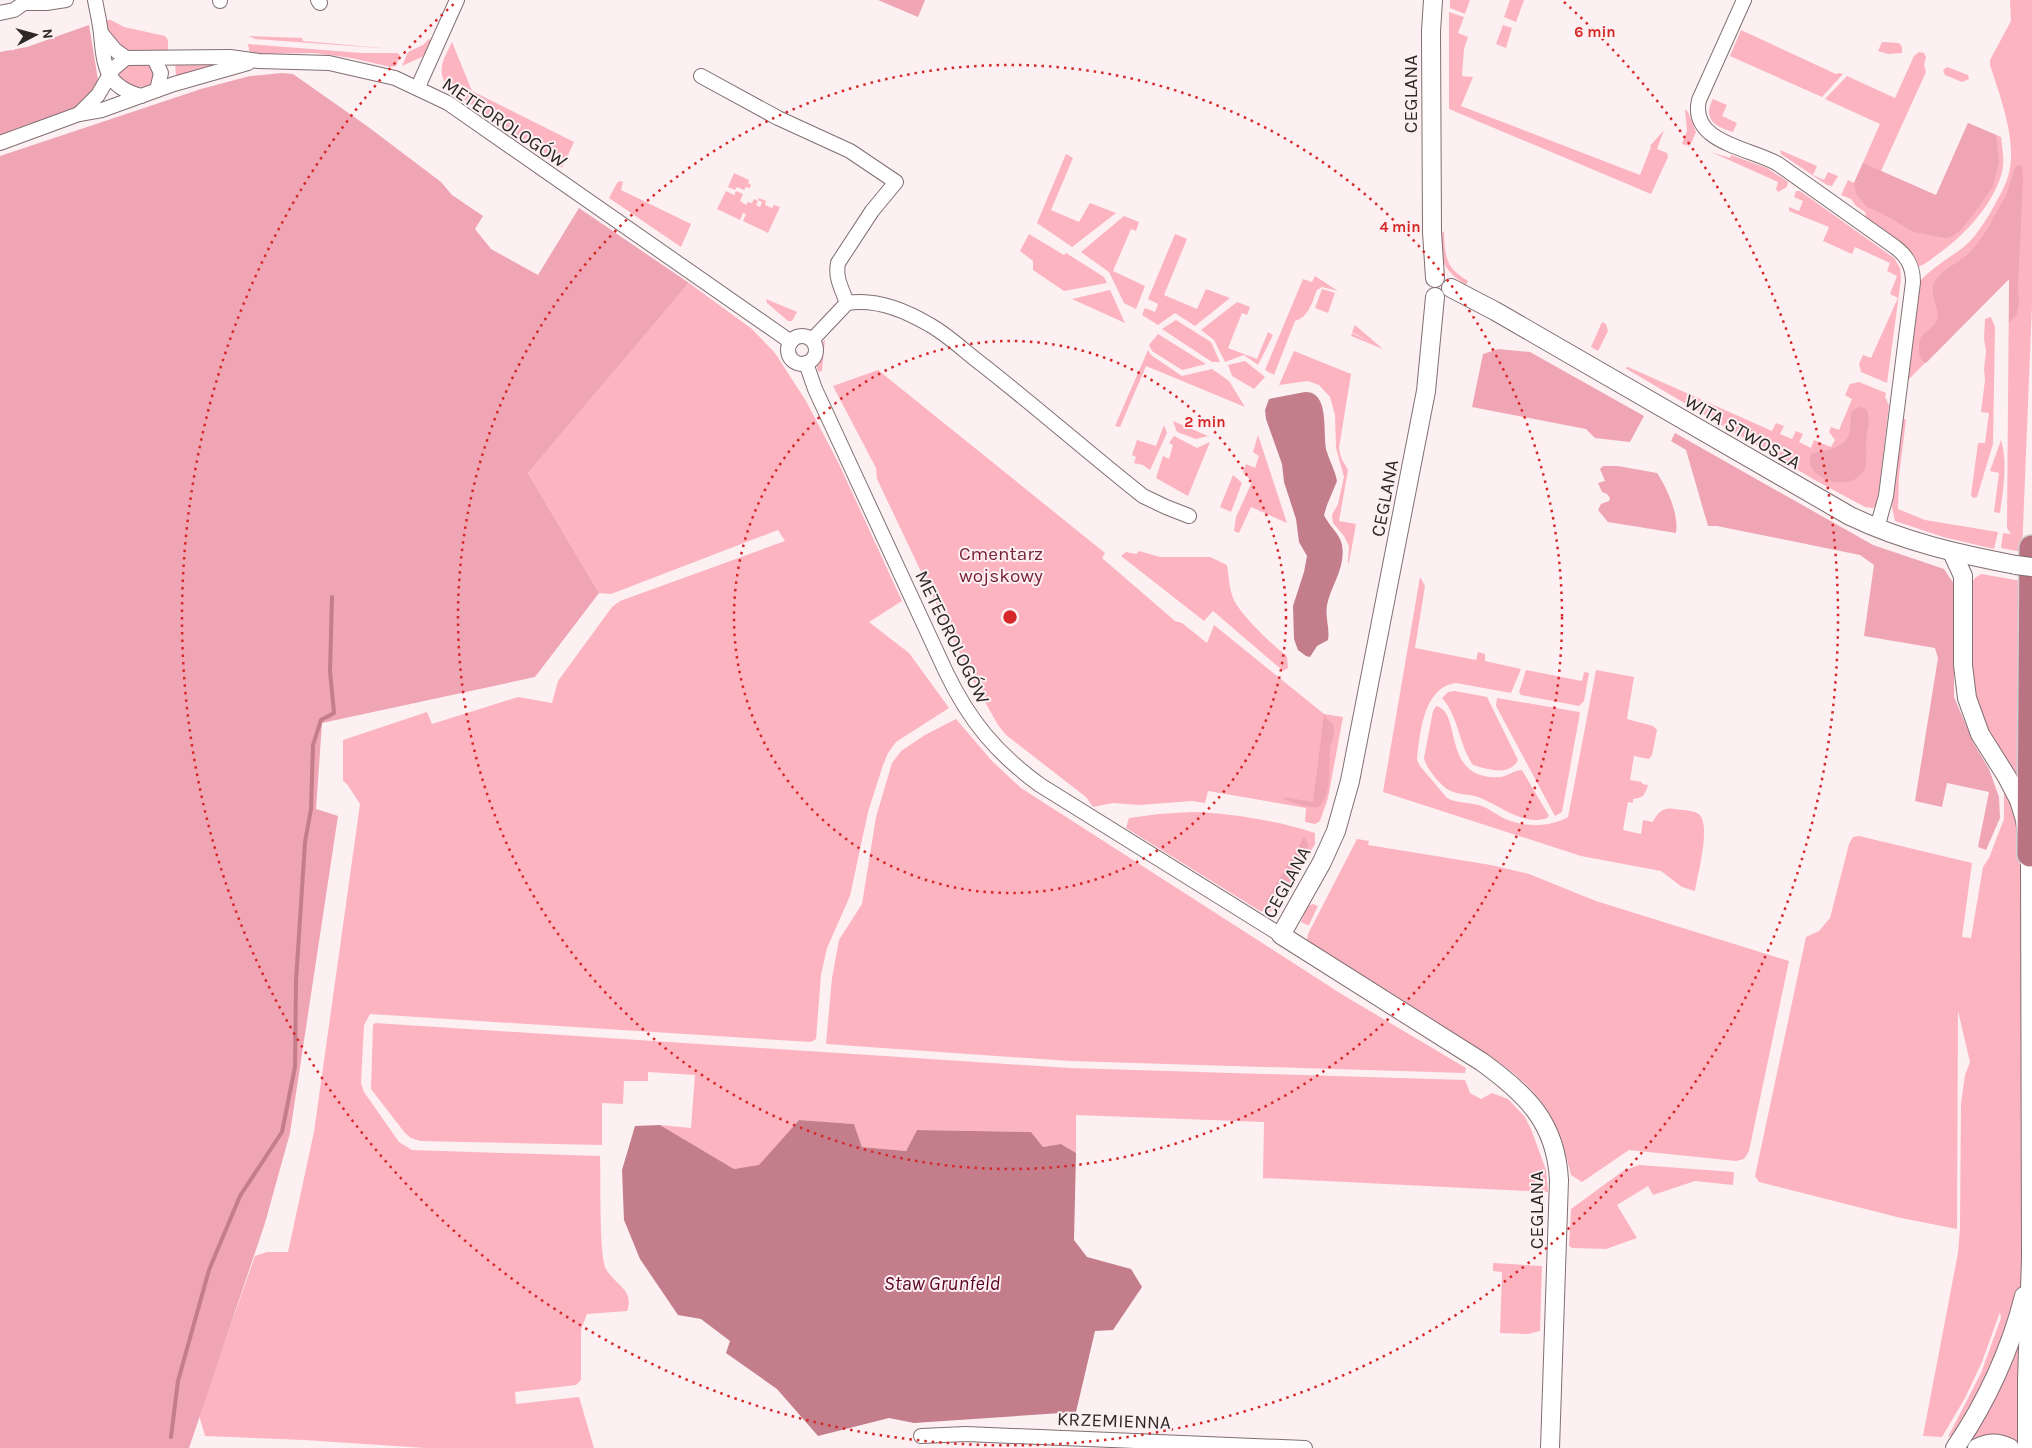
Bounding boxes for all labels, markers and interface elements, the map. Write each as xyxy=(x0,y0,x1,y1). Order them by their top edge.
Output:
north arrow xyxy=(10,10,60,60)
text: 6 min xyxy=(1574,23,1616,41)
text: N xyxy=(38,28,56,40)
street label: CEGLANA xyxy=(1400,55,1422,133)
street label: METEOROLOGÓW xyxy=(438,72,572,173)
text: 4 min xyxy=(1379,218,1421,236)
street label: WITA STWOSZA xyxy=(1681,390,1805,474)
text: 2 min xyxy=(1184,413,1226,431)
street label: CEGLANA xyxy=(1367,458,1403,539)
park label: Cmentarz wojskowy xyxy=(959,543,1043,587)
street label: METEOROLOGÓW xyxy=(910,567,995,708)
centre of rings xyxy=(1001,608,1019,626)
street label: CEGLANA xyxy=(1258,843,1316,922)
street label: CEGLANA xyxy=(1526,1171,1548,1249)
water label: Staw Grunfeld xyxy=(884,1272,1001,1295)
street label: KRZEMIENNA xyxy=(1057,1408,1171,1434)

